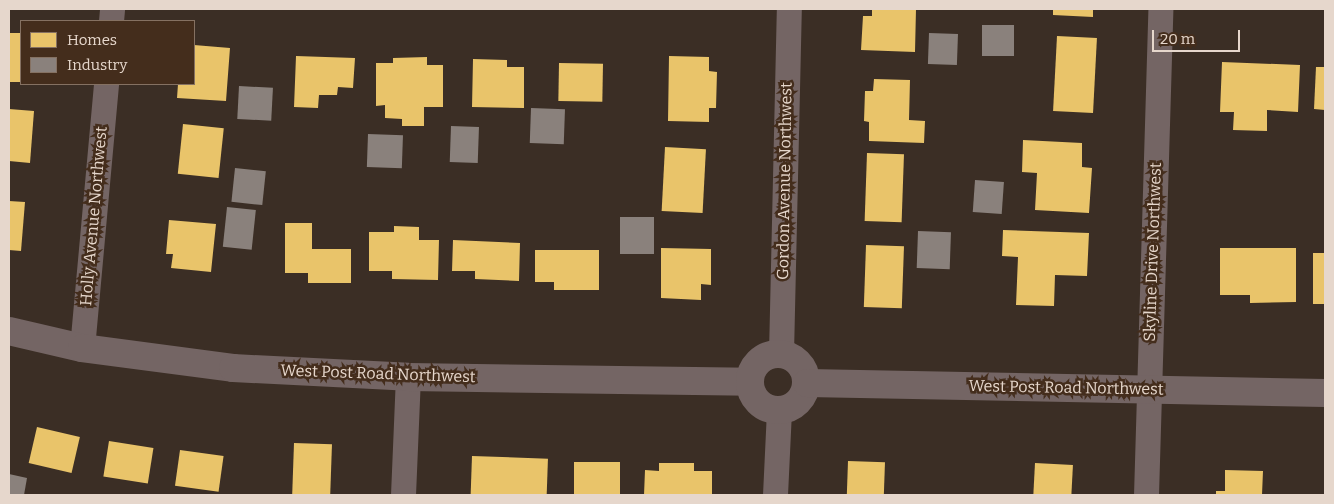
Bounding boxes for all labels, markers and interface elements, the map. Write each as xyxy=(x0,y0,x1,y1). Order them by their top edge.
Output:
legend xyxy=(20,20,195,85)
scale bar xyxy=(1154,20,1242,52)
text: 20 m xyxy=(1160,30,1195,48)
text: Homes xyxy=(67,31,117,49)
text: Industry xyxy=(67,56,127,74)
street label: Gordon Avenue Northwest xyxy=(774,82,796,280)
street label: Holly Avenue Northwest xyxy=(77,125,111,307)
street label: Skyline Drive Northwest xyxy=(1140,162,1166,342)
street label: West Post Road Northwest xyxy=(280,361,476,387)
street label: West Post Road Northwest xyxy=(968,377,1164,399)

